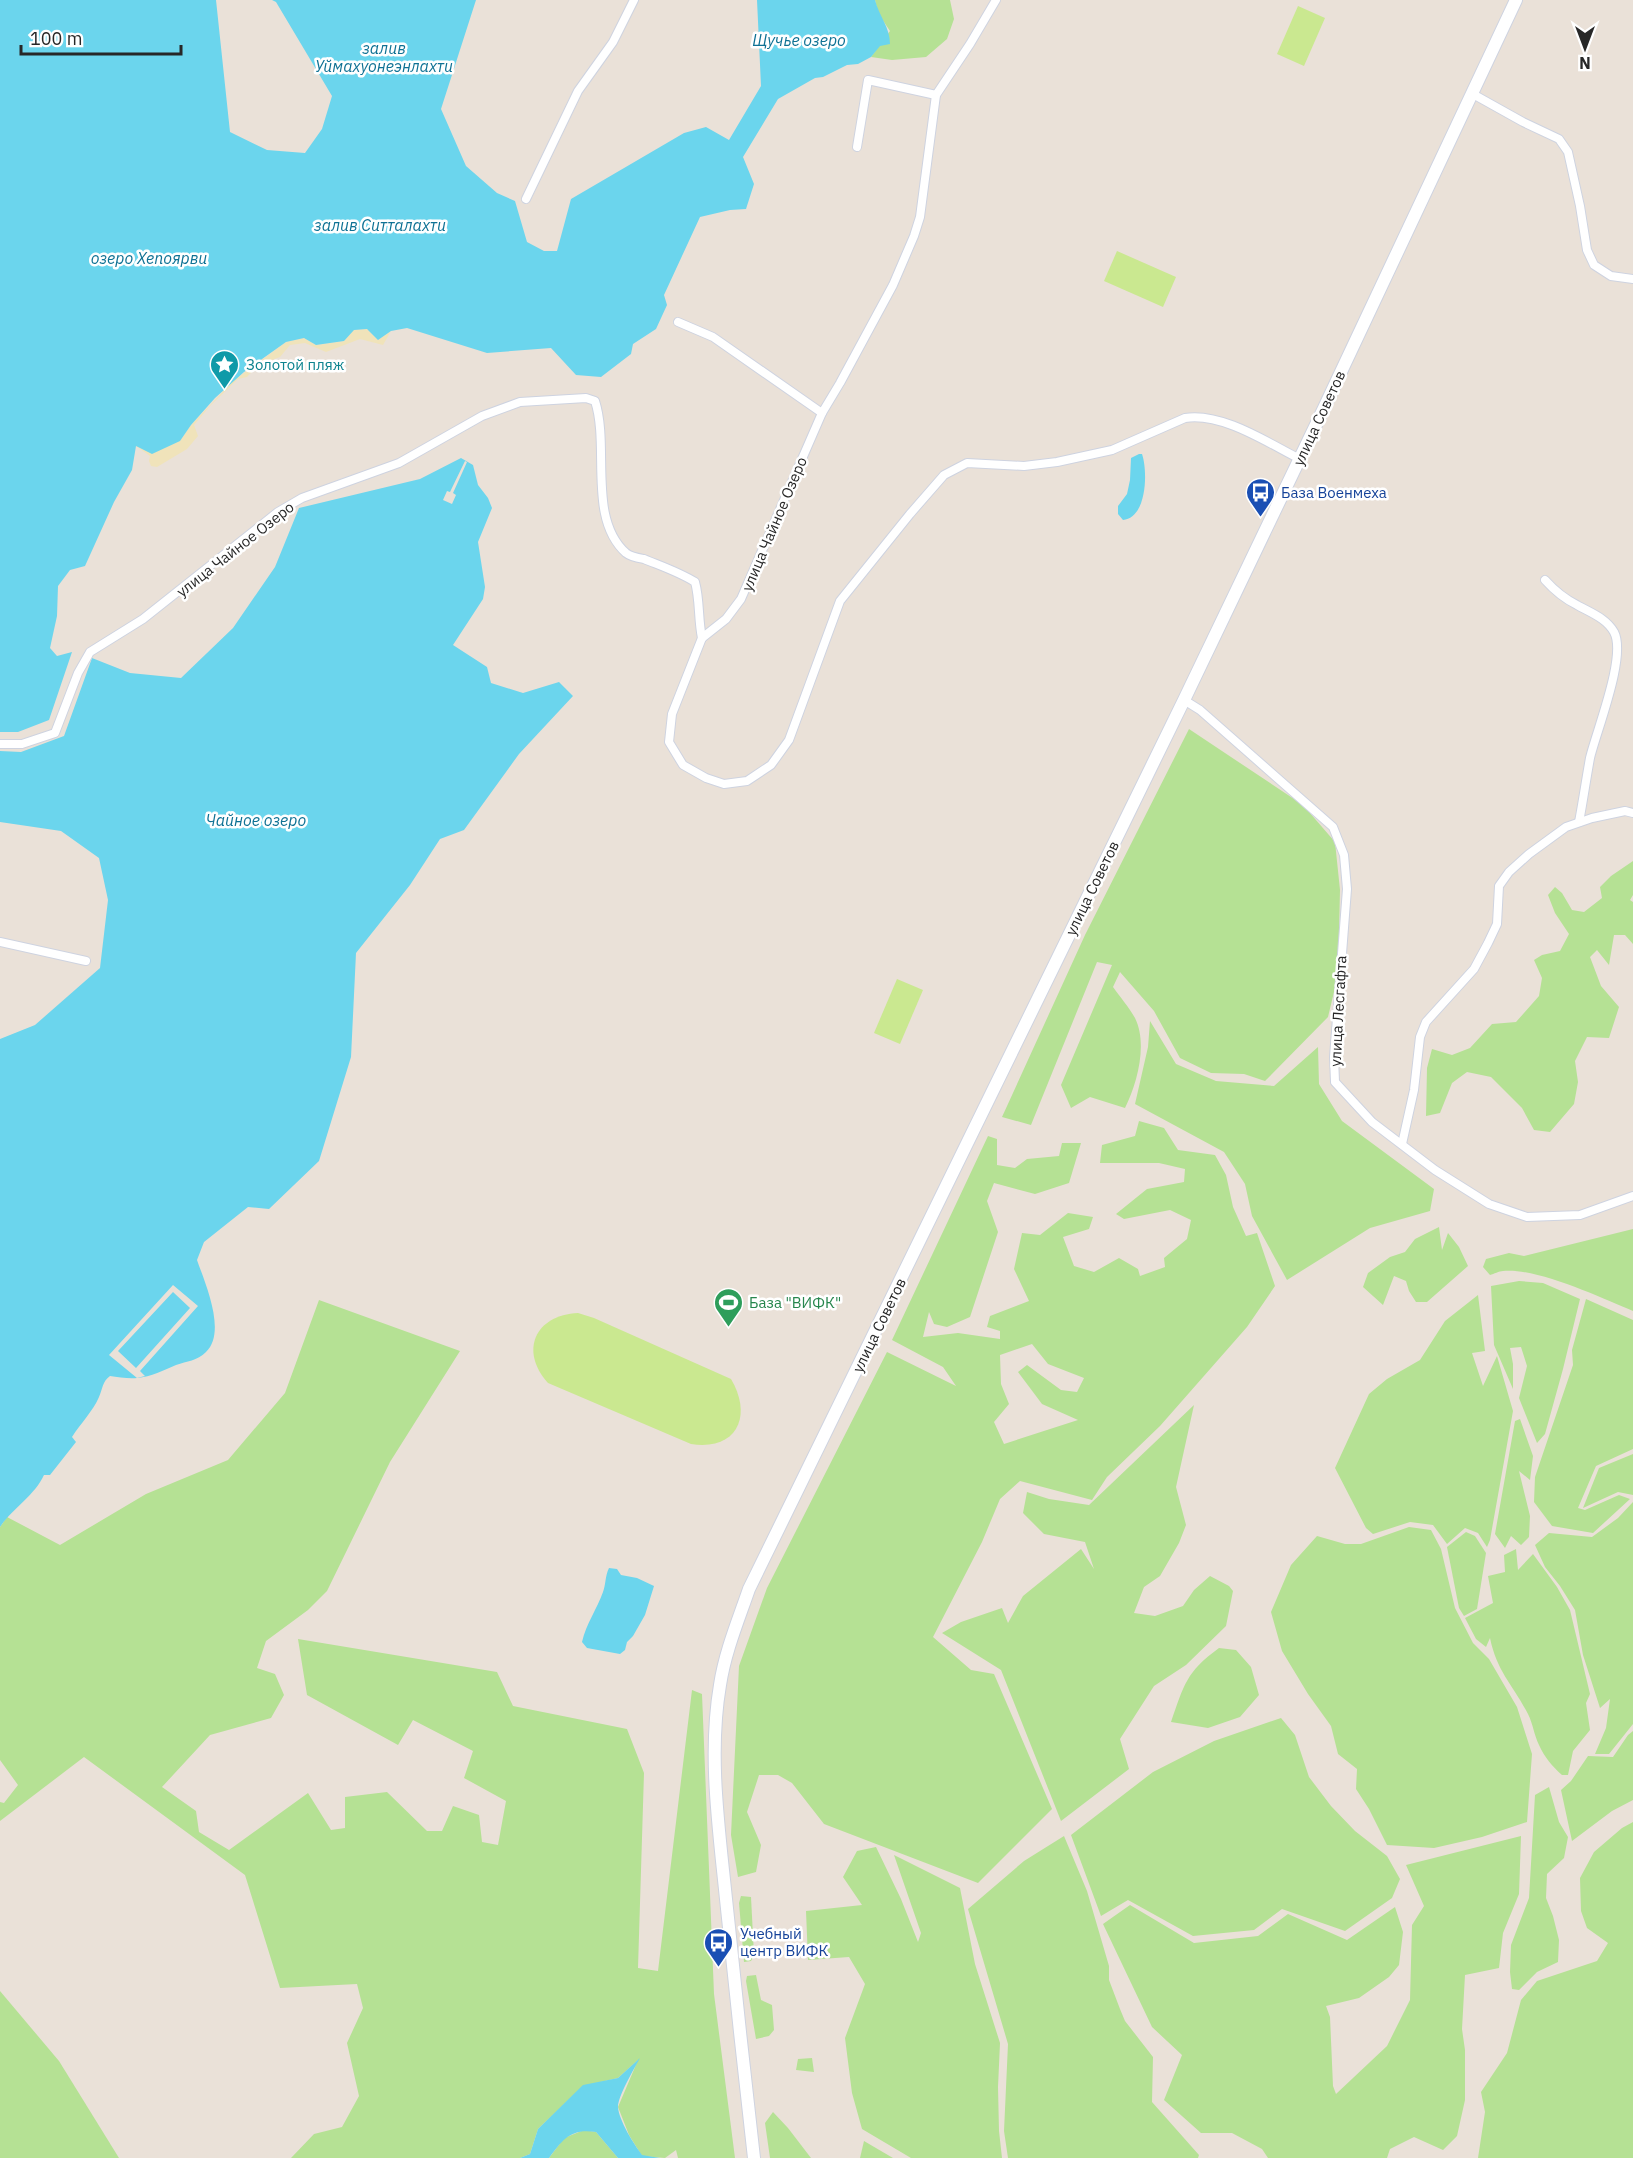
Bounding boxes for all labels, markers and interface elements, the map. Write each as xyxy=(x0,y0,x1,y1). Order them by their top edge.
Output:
scale bar xyxy=(21,18,182,56)
north arrow xyxy=(1555,18,1615,78)
text: 100 m xyxy=(30,27,82,50)
water label: Щучье озеро xyxy=(752,30,846,50)
water label: залив Уймахуонеэнлахти xyxy=(315,38,453,76)
text: N xyxy=(1579,53,1591,73)
water label: залив Ситталахти xyxy=(314,215,446,235)
water label: озеро Хепоярви xyxy=(91,248,207,268)
place icon: Золотой пляж xyxy=(209,348,241,390)
place label: Золотой пляж xyxy=(246,355,344,374)
street label: улица Советов xyxy=(1289,367,1349,469)
street label: улица Чайное Озеро xyxy=(737,454,811,594)
bus stop icon: База Военмеха xyxy=(1244,476,1276,518)
place label: База Военмеха xyxy=(1281,483,1387,502)
street label: улица Чайное Озеро xyxy=(172,497,298,601)
water label: Чайное озеро xyxy=(206,810,306,830)
street label: улица Советов xyxy=(1061,838,1123,938)
street label: улица Лесгафта xyxy=(1326,955,1350,1067)
street label: улица Советов xyxy=(848,1275,910,1375)
sports icon: База "ВИФК" xyxy=(712,1286,744,1328)
place label: База "ВИФК" xyxy=(749,1293,841,1312)
place label: Учебный центр ВИФК xyxy=(740,1924,828,1960)
bus stop icon: Учебный центр ВИФК xyxy=(703,1926,735,1968)

